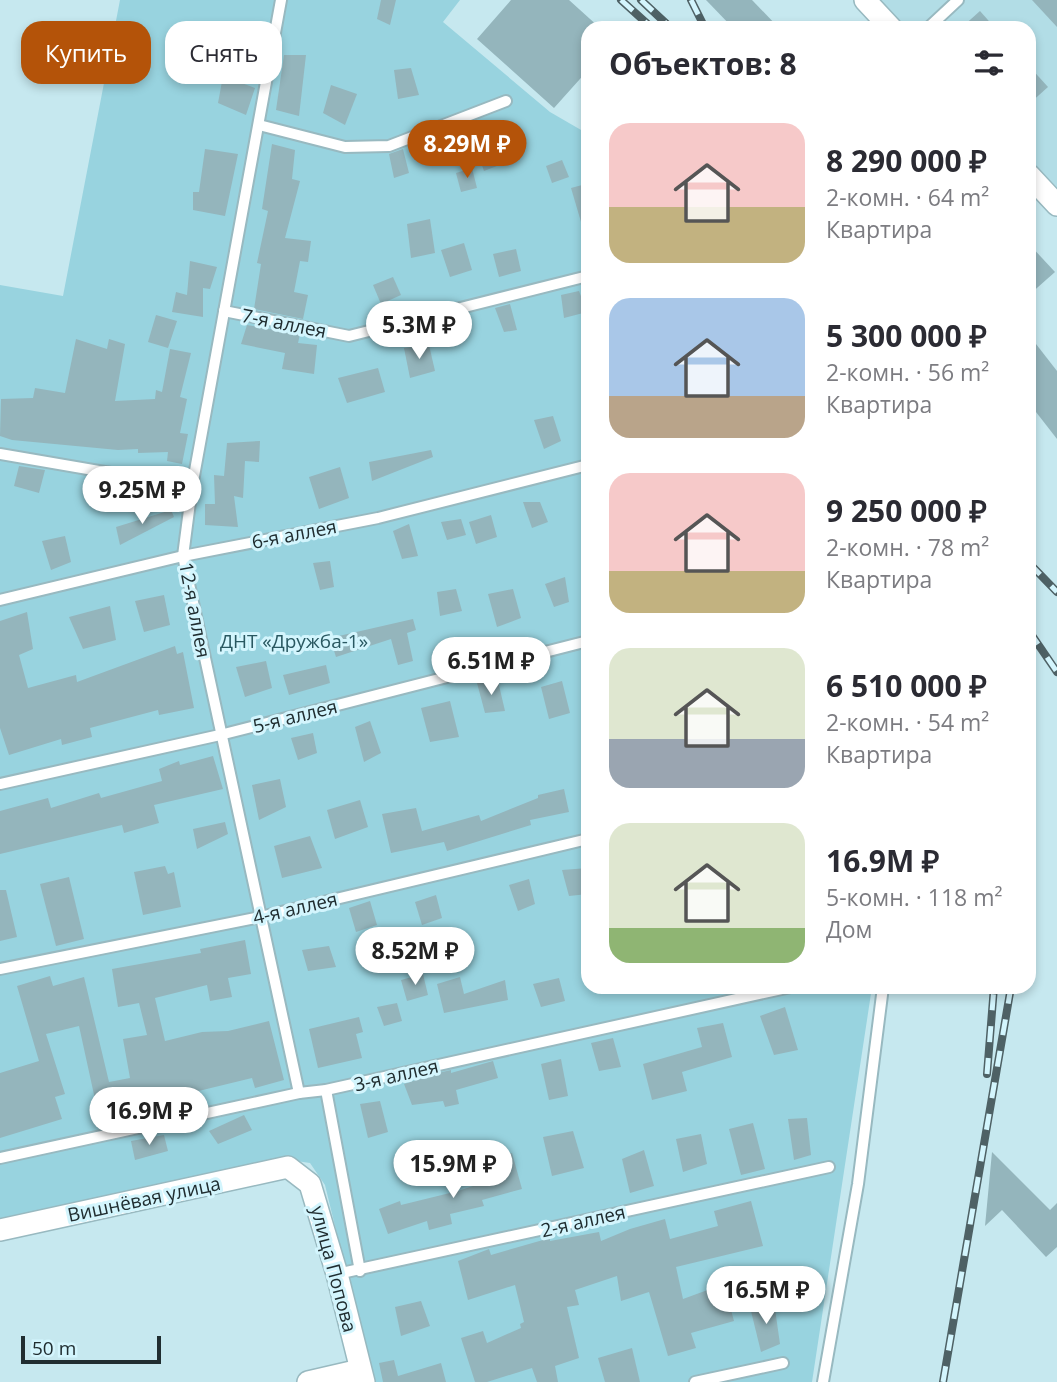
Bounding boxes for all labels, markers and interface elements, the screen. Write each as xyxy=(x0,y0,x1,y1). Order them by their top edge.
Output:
chip: Купить xyxy=(21,21,151,84)
chip: Снять xyxy=(165,21,282,84)
text: Объектов: 8 xyxy=(609,43,797,84)
icon: filters xyxy=(970,44,1008,82)
pin: 8.29M ₽ xyxy=(402,120,532,180)
text: 8.29M ₽ xyxy=(423,127,511,159)
text: 8 290 000 ₽ xyxy=(826,140,987,181)
icon: home xyxy=(665,151,749,235)
text: 2-комн. · 64 m² xyxy=(826,181,989,213)
text: Квартира xyxy=(826,213,932,245)
street label: 7-я аллея xyxy=(239,302,329,344)
pin: 5.3M ₽ xyxy=(362,302,476,361)
text: 5.3M ₽ xyxy=(382,308,456,340)
text: 5 300 000 ₽ xyxy=(826,315,987,356)
icon: home xyxy=(665,326,749,410)
text: 2-комн. · 56 m² xyxy=(826,356,989,388)
text: Квартира xyxy=(826,388,932,420)
pin: 9.25M ₽ xyxy=(77,466,207,526)
text: 9.25M ₽ xyxy=(98,473,186,505)
text: 9 250 000 ₽ xyxy=(826,490,987,531)
icon: home xyxy=(665,501,749,585)
street label: 6-я аллея xyxy=(249,513,339,555)
text: 2-комн. · 78 m² xyxy=(826,531,989,563)
street label: 12-я аллея xyxy=(173,560,217,660)
text: Квартира xyxy=(826,563,932,595)
park label: ДНТ «Дружба-1» xyxy=(220,628,368,654)
pin: 6.51M ₽ xyxy=(426,638,556,697)
text: 6.51M ₽ xyxy=(447,644,535,676)
text: 6 510 000 ₽ xyxy=(826,665,987,706)
icon: home xyxy=(665,676,749,760)
street label: 5-я аллея xyxy=(250,693,340,739)
text: 2-комн. · 54 m² xyxy=(826,706,989,738)
text: Квартира xyxy=(826,738,932,770)
text: 16.9M ₽ xyxy=(826,840,940,881)
icon: home xyxy=(665,851,749,935)
text: 5-комн. · 118 m² xyxy=(826,881,1002,913)
street label: 4-я аллея xyxy=(250,886,340,930)
text: Дом xyxy=(826,913,872,945)
pin: 8.52M ₽ xyxy=(350,928,480,987)
text: 8.52M ₽ xyxy=(371,934,459,966)
street label: 3-я аллея xyxy=(351,1053,441,1097)
pin: 16.9M ₽ xyxy=(84,1088,214,1147)
text: 16.9M ₽ xyxy=(105,1094,193,1126)
pin: 15.9M ₽ xyxy=(388,1140,518,1200)
text: 15.9M ₽ xyxy=(409,1147,497,1179)
street label: Вишнёвая улица xyxy=(65,1170,223,1228)
street label: 2-я аллея xyxy=(538,1199,628,1243)
street label: улица Попова xyxy=(305,1203,363,1335)
pin: 16.5M ₽ xyxy=(701,1266,831,1326)
text: 16.5M ₽ xyxy=(722,1273,810,1305)
scale bar xyxy=(21,1333,161,1365)
text: 50 m xyxy=(32,1335,76,1361)

